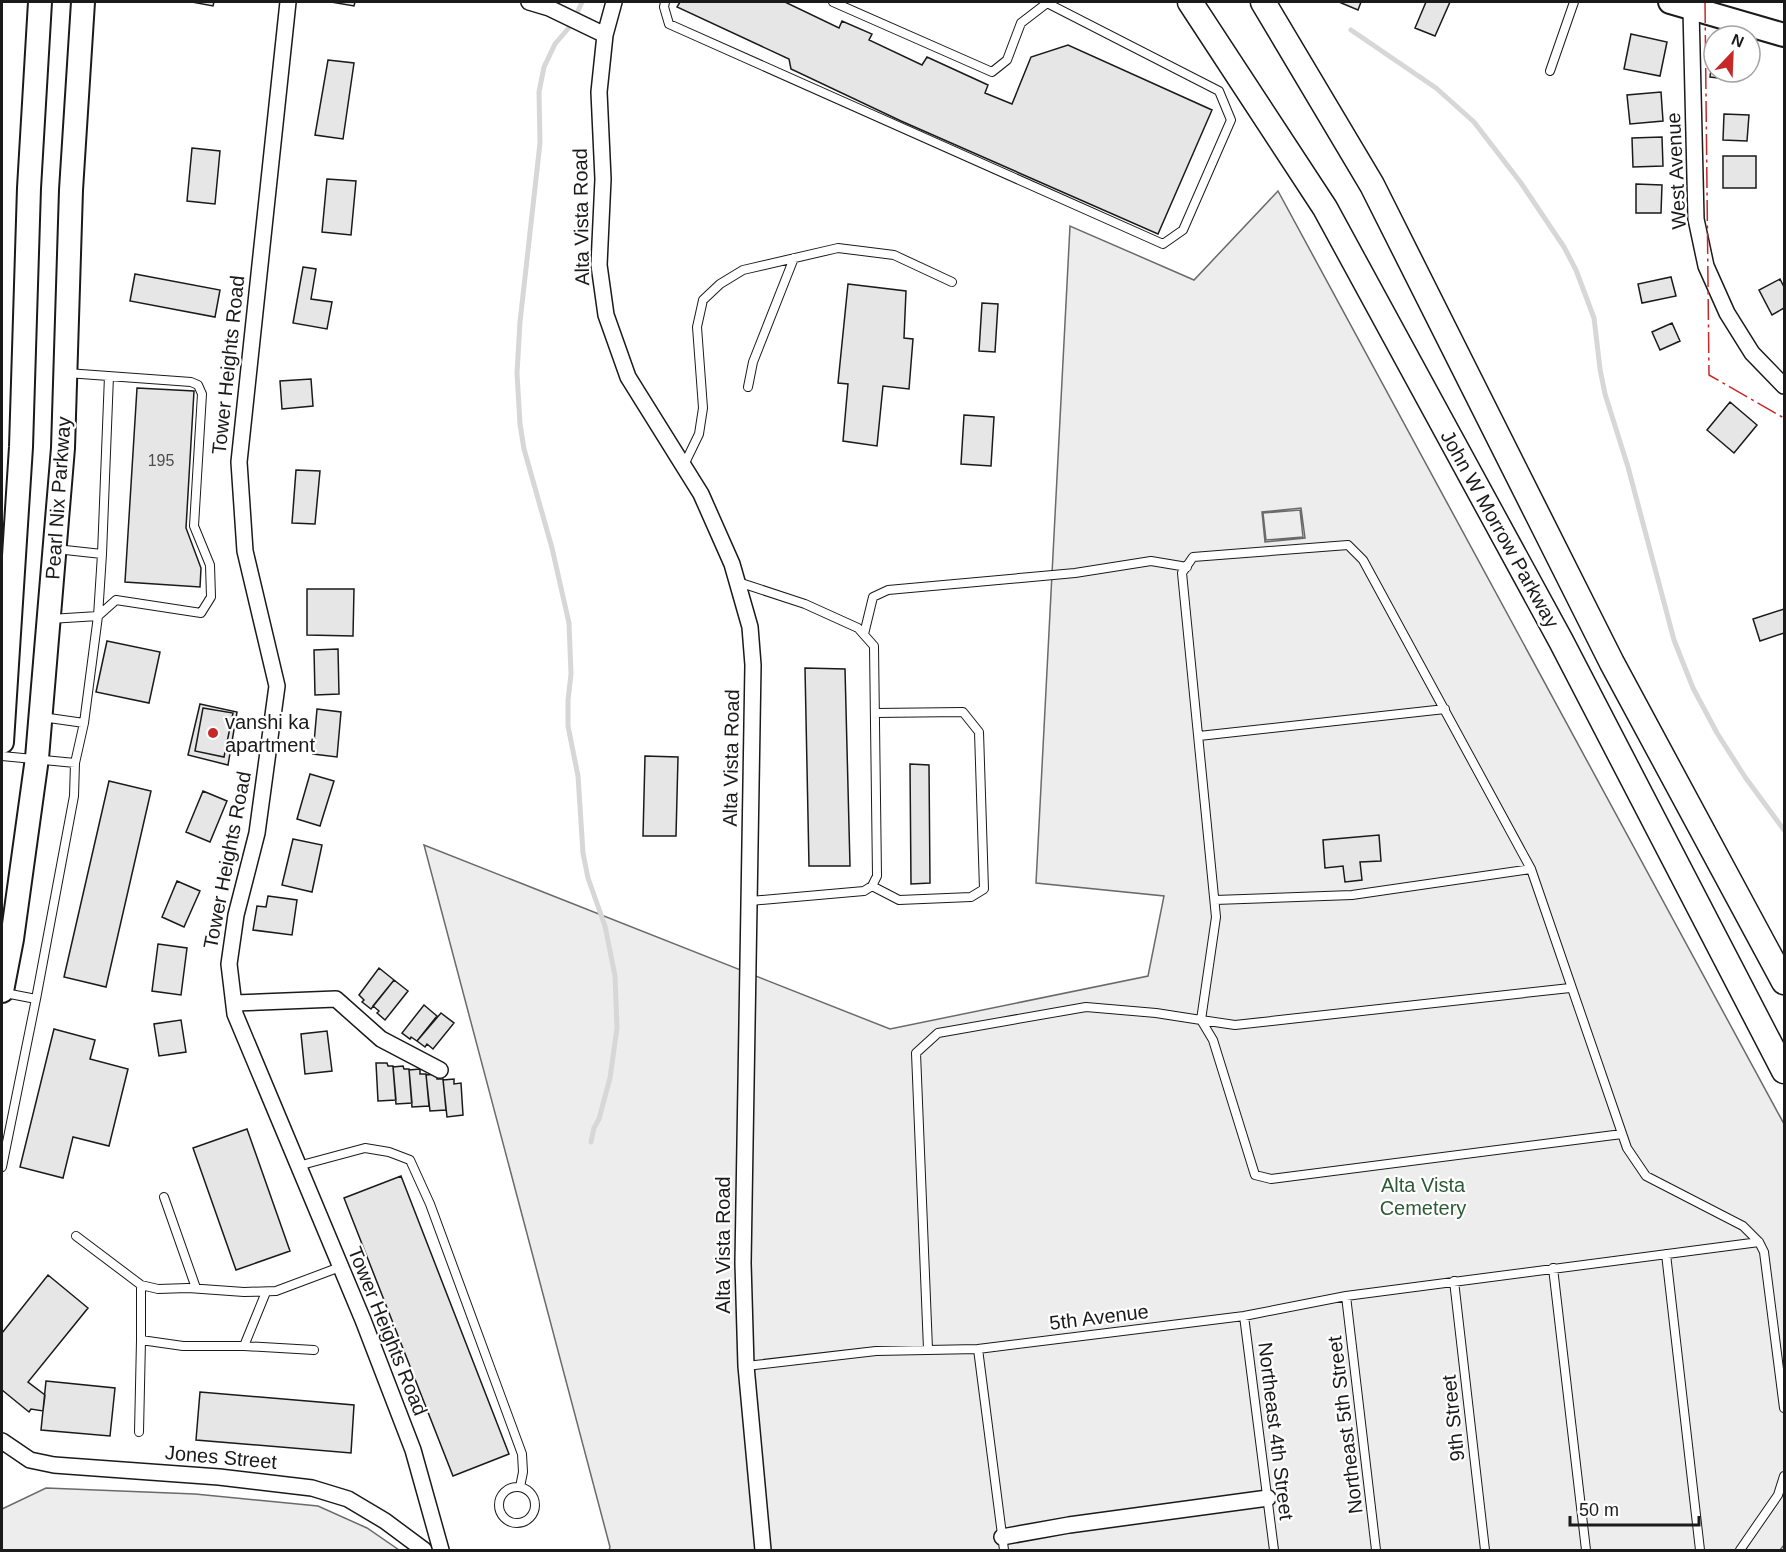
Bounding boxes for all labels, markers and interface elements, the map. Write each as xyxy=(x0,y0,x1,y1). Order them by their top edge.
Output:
north arrow xyxy=(1702,24,1762,84)
text: N xyxy=(1729,31,1746,51)
street label: West Avenue xyxy=(1662,112,1690,230)
street label: Alta Vista Road xyxy=(569,148,593,286)
street label: Tower Heights Road xyxy=(208,274,248,456)
street label: Pearl Nix Parkway xyxy=(41,416,75,580)
street label: John W Morrow Parkway xyxy=(1436,426,1564,632)
house number: 195 xyxy=(148,452,174,469)
street label: Alta Vista Road xyxy=(719,689,743,827)
place label: vanshi ka apartment xyxy=(225,711,315,756)
marker: vanshi ka apartment xyxy=(206,726,220,740)
street label: Tower Heights Road xyxy=(199,770,255,950)
park label: Alta Vista Cemetery xyxy=(1380,1174,1466,1219)
street label: Alta Vista Road xyxy=(712,1176,734,1314)
street label: Tower Heights Road xyxy=(344,1243,432,1419)
street label: 5th Avenue xyxy=(1048,1300,1150,1334)
street label: Northeast 5th Street xyxy=(1323,1334,1367,1515)
street label: Northeast 4th Street xyxy=(1254,1341,1298,1522)
street label: 9th Street xyxy=(1437,1373,1468,1462)
street label: Jones Street xyxy=(164,1441,278,1473)
scale bar xyxy=(1570,1489,1699,1527)
text: 50 m xyxy=(1579,1500,1619,1520)

